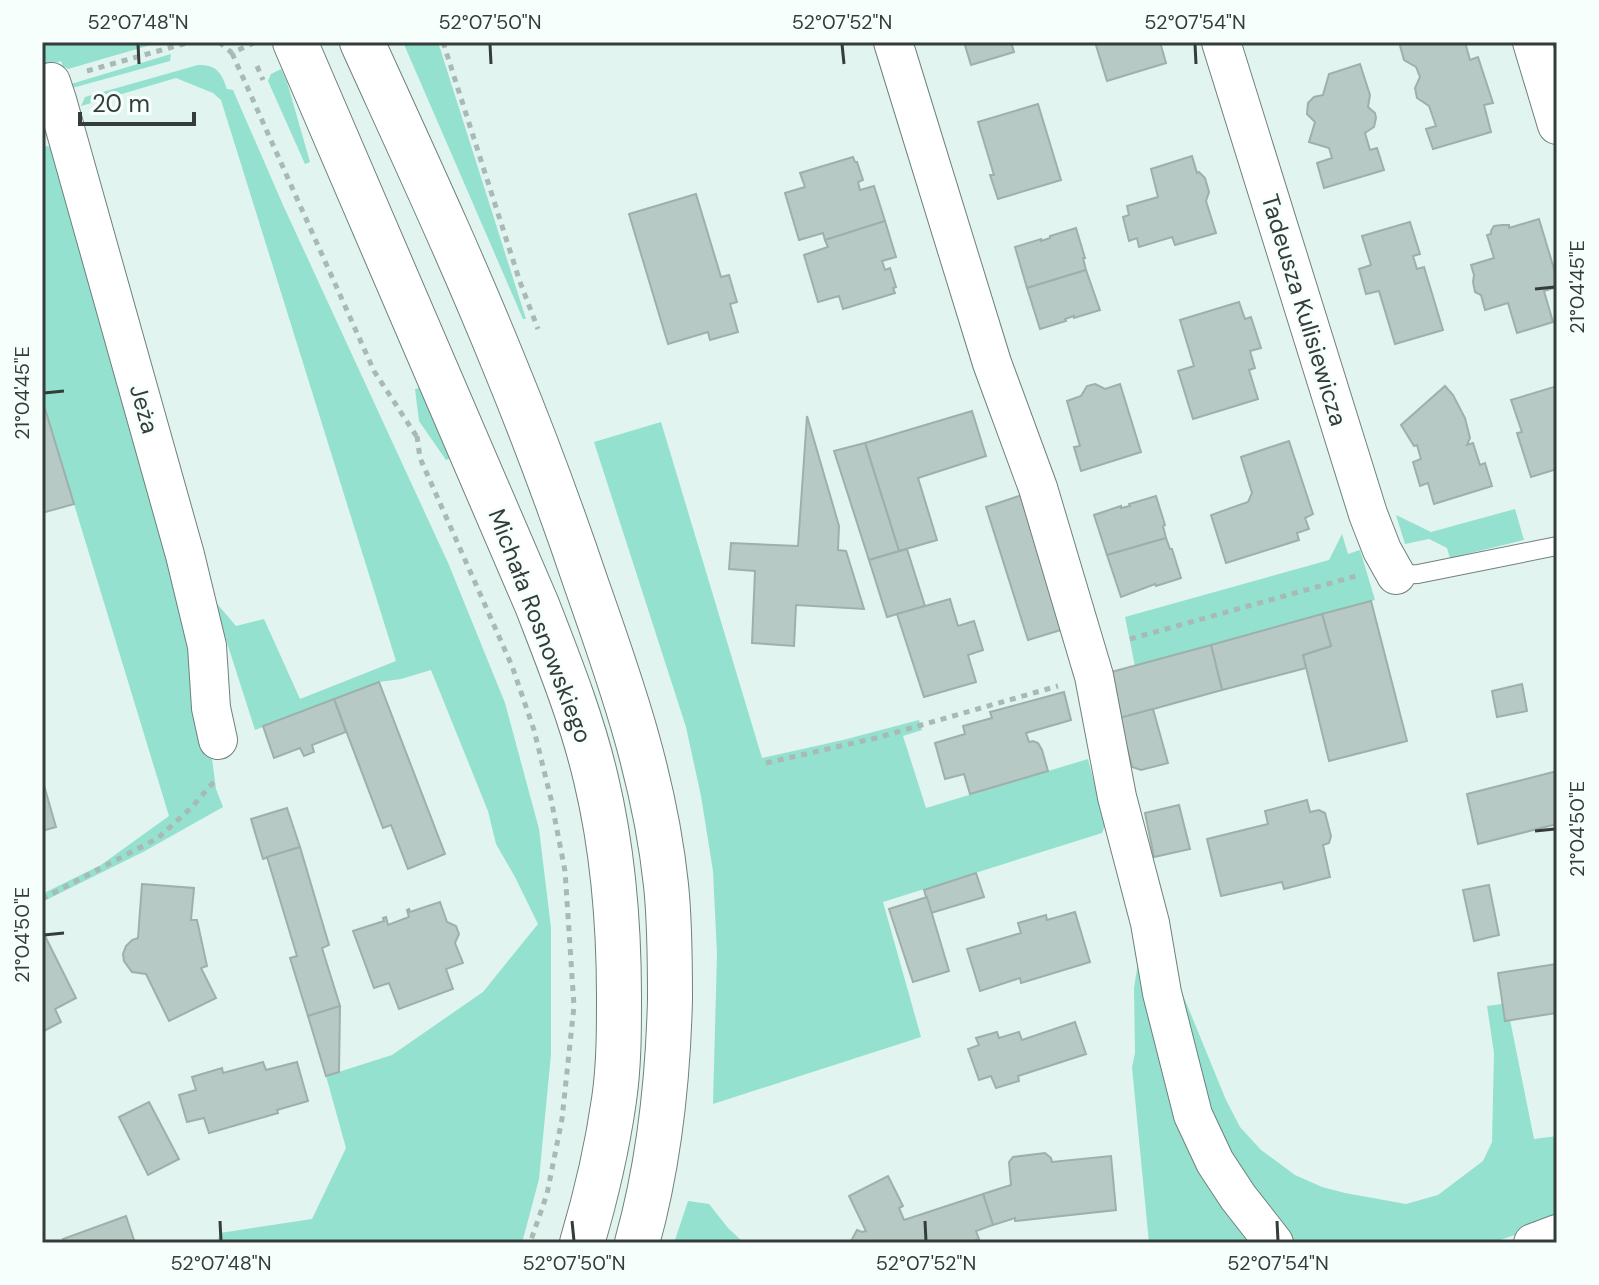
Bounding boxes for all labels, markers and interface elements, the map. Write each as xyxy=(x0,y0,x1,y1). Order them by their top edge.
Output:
text: 52°07'48"N xyxy=(88,9,188,35)
text: 52°07'50"N xyxy=(438,9,542,35)
text: 52°07'52"N xyxy=(792,9,892,35)
text: 52°07'54"N xyxy=(1144,9,1246,35)
scale bar xyxy=(80,76,194,126)
text: 20 m xyxy=(92,88,150,119)
street label: Tadeusza Kulisiewicza xyxy=(1254,190,1355,430)
text: 21°04'45"E xyxy=(1564,240,1590,334)
text: 21°04'45"E xyxy=(9,346,35,440)
street label: Jeża xyxy=(123,381,166,437)
street label: Michała Rosnowskiego xyxy=(482,504,599,747)
text: 21°04'50"E xyxy=(1564,781,1590,877)
text: 21°04'50"E xyxy=(9,887,35,983)
text: 52°07'48"N xyxy=(171,1250,271,1276)
text: 52°07'50"N xyxy=(522,1250,626,1276)
text: 52°07'52"N xyxy=(876,1250,976,1276)
text: 52°07'54"N xyxy=(1227,1250,1329,1276)

